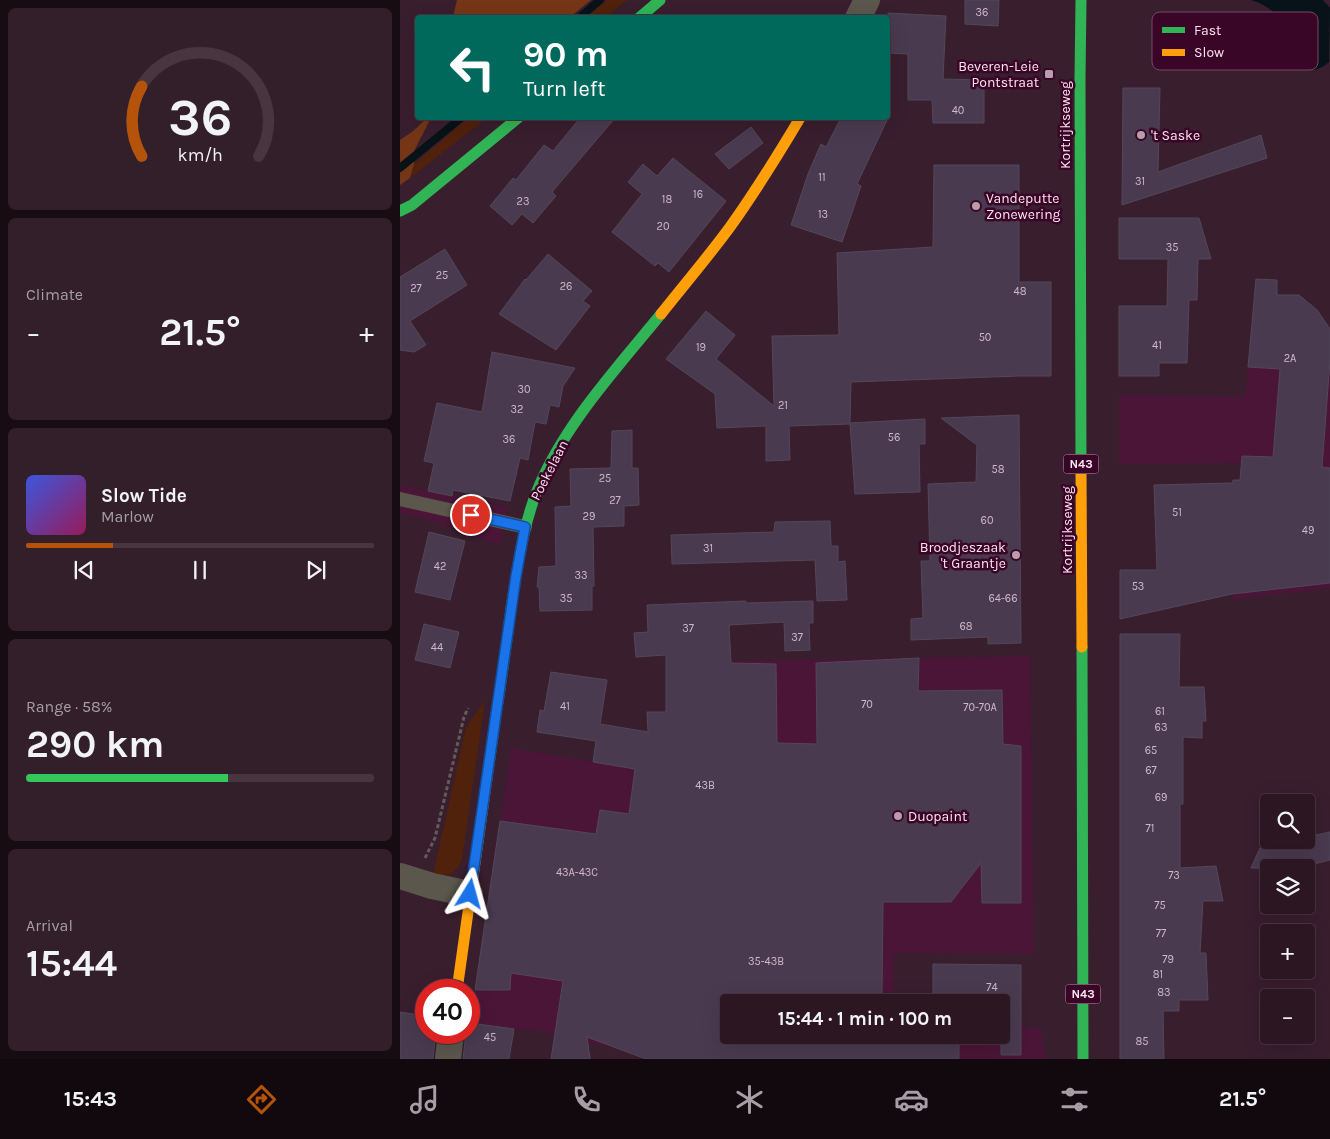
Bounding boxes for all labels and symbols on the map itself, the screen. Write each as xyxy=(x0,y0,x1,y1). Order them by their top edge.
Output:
house number: 36 xyxy=(976,6,988,19)
legend xyxy=(1152,12,1318,70)
text: Fast xyxy=(1194,22,1221,39)
text: Slow xyxy=(1194,44,1224,61)
place label: Beveren-Leie Pontstraat xyxy=(958,58,1039,91)
marker: Beveren-Leie Pontstraat xyxy=(1043,68,1055,80)
street label: Kortrijkseweg xyxy=(1057,81,1074,169)
house number: 40 xyxy=(952,104,964,117)
place label: 't Saske xyxy=(1151,127,1200,144)
marker: 't Saske xyxy=(1135,129,1147,141)
house number: 11 xyxy=(818,171,826,184)
house number: 31 xyxy=(1135,175,1145,188)
house number: 16 xyxy=(693,188,703,201)
place label: Vandeputte Zonewering xyxy=(986,190,1061,223)
house number: 18 xyxy=(662,193,672,206)
house number: 23 xyxy=(517,195,529,208)
marker: Vandeputte Zonewering xyxy=(970,200,982,212)
house number: 13 xyxy=(818,208,828,221)
house number: 20 xyxy=(657,220,669,233)
house number: 35 xyxy=(1166,241,1178,254)
house number: 25 xyxy=(436,269,448,282)
house number: 26 xyxy=(560,280,572,293)
house number: 27 xyxy=(410,282,422,295)
house number: 48 xyxy=(1014,285,1027,298)
house number: 50 xyxy=(979,331,991,344)
house number: 41 xyxy=(1152,339,1162,352)
house number: 19 xyxy=(696,341,706,354)
house number: 2A xyxy=(1284,352,1297,365)
house number: 30 xyxy=(517,383,531,396)
house number: 21 xyxy=(778,399,788,412)
house number: 32 xyxy=(511,403,523,416)
house number: 56 xyxy=(888,431,900,444)
house number: 36 xyxy=(503,433,515,446)
street label: Poekelaan xyxy=(527,437,572,503)
road number: N43 xyxy=(1064,454,1098,474)
house number: 58 xyxy=(992,463,1005,476)
house number: 25 xyxy=(599,472,611,485)
street label: Kortrijkseweg xyxy=(1059,486,1076,574)
pin xyxy=(450,494,492,536)
house number: 27 xyxy=(609,494,621,507)
house number: 51 xyxy=(1172,506,1182,519)
house number: 29 xyxy=(583,510,595,523)
house number: 60 xyxy=(981,514,993,527)
house number: 49 xyxy=(1302,524,1314,537)
place label: Broodjeszaak 't Graantje xyxy=(920,539,1006,572)
house number: 31 xyxy=(703,542,713,555)
marker: Broodjeszaak 't Graantje xyxy=(1010,549,1022,561)
house number: 42 xyxy=(434,560,446,573)
house number: 33 xyxy=(575,569,588,582)
house number: 53 xyxy=(1132,580,1144,593)
house number: 35 xyxy=(560,592,572,605)
house number: 64-66 xyxy=(989,592,1017,605)
house number: 68 xyxy=(959,620,973,633)
house number: 37 xyxy=(682,622,694,635)
house number: 37 xyxy=(791,631,803,644)
house number: 44 xyxy=(431,641,443,654)
house number: 70 xyxy=(861,698,873,711)
house number: 41 xyxy=(560,700,570,713)
house number: 70-70A xyxy=(963,701,997,714)
house number: 61 xyxy=(1155,705,1165,718)
house number: 63 xyxy=(1155,721,1167,734)
house number: 65 xyxy=(1145,744,1157,757)
house number: 67 xyxy=(1145,764,1157,777)
house number: 43B xyxy=(695,779,715,792)
house number: 69 xyxy=(1155,791,1167,804)
place label: Duopaint xyxy=(908,808,967,825)
marker: Duopaint xyxy=(892,810,904,822)
house number: 71 xyxy=(1146,822,1154,835)
house number: 43A-43C xyxy=(556,866,598,879)
position arrow xyxy=(443,867,495,919)
house number: 73 xyxy=(1168,869,1180,882)
house number: 75 xyxy=(1154,899,1166,912)
house number: 77 xyxy=(1156,927,1166,940)
house number: 79 xyxy=(1162,953,1174,966)
house number: 35-43B xyxy=(748,955,784,968)
house number: 81 xyxy=(1153,968,1163,981)
speed limit sign: 40 xyxy=(415,979,480,1044)
house number: 74 xyxy=(986,981,998,994)
road number: N43 xyxy=(1066,984,1100,1004)
house number: 83 xyxy=(1157,986,1171,999)
house number: 45 xyxy=(484,1031,496,1044)
house number: 85 xyxy=(1136,1035,1148,1048)

